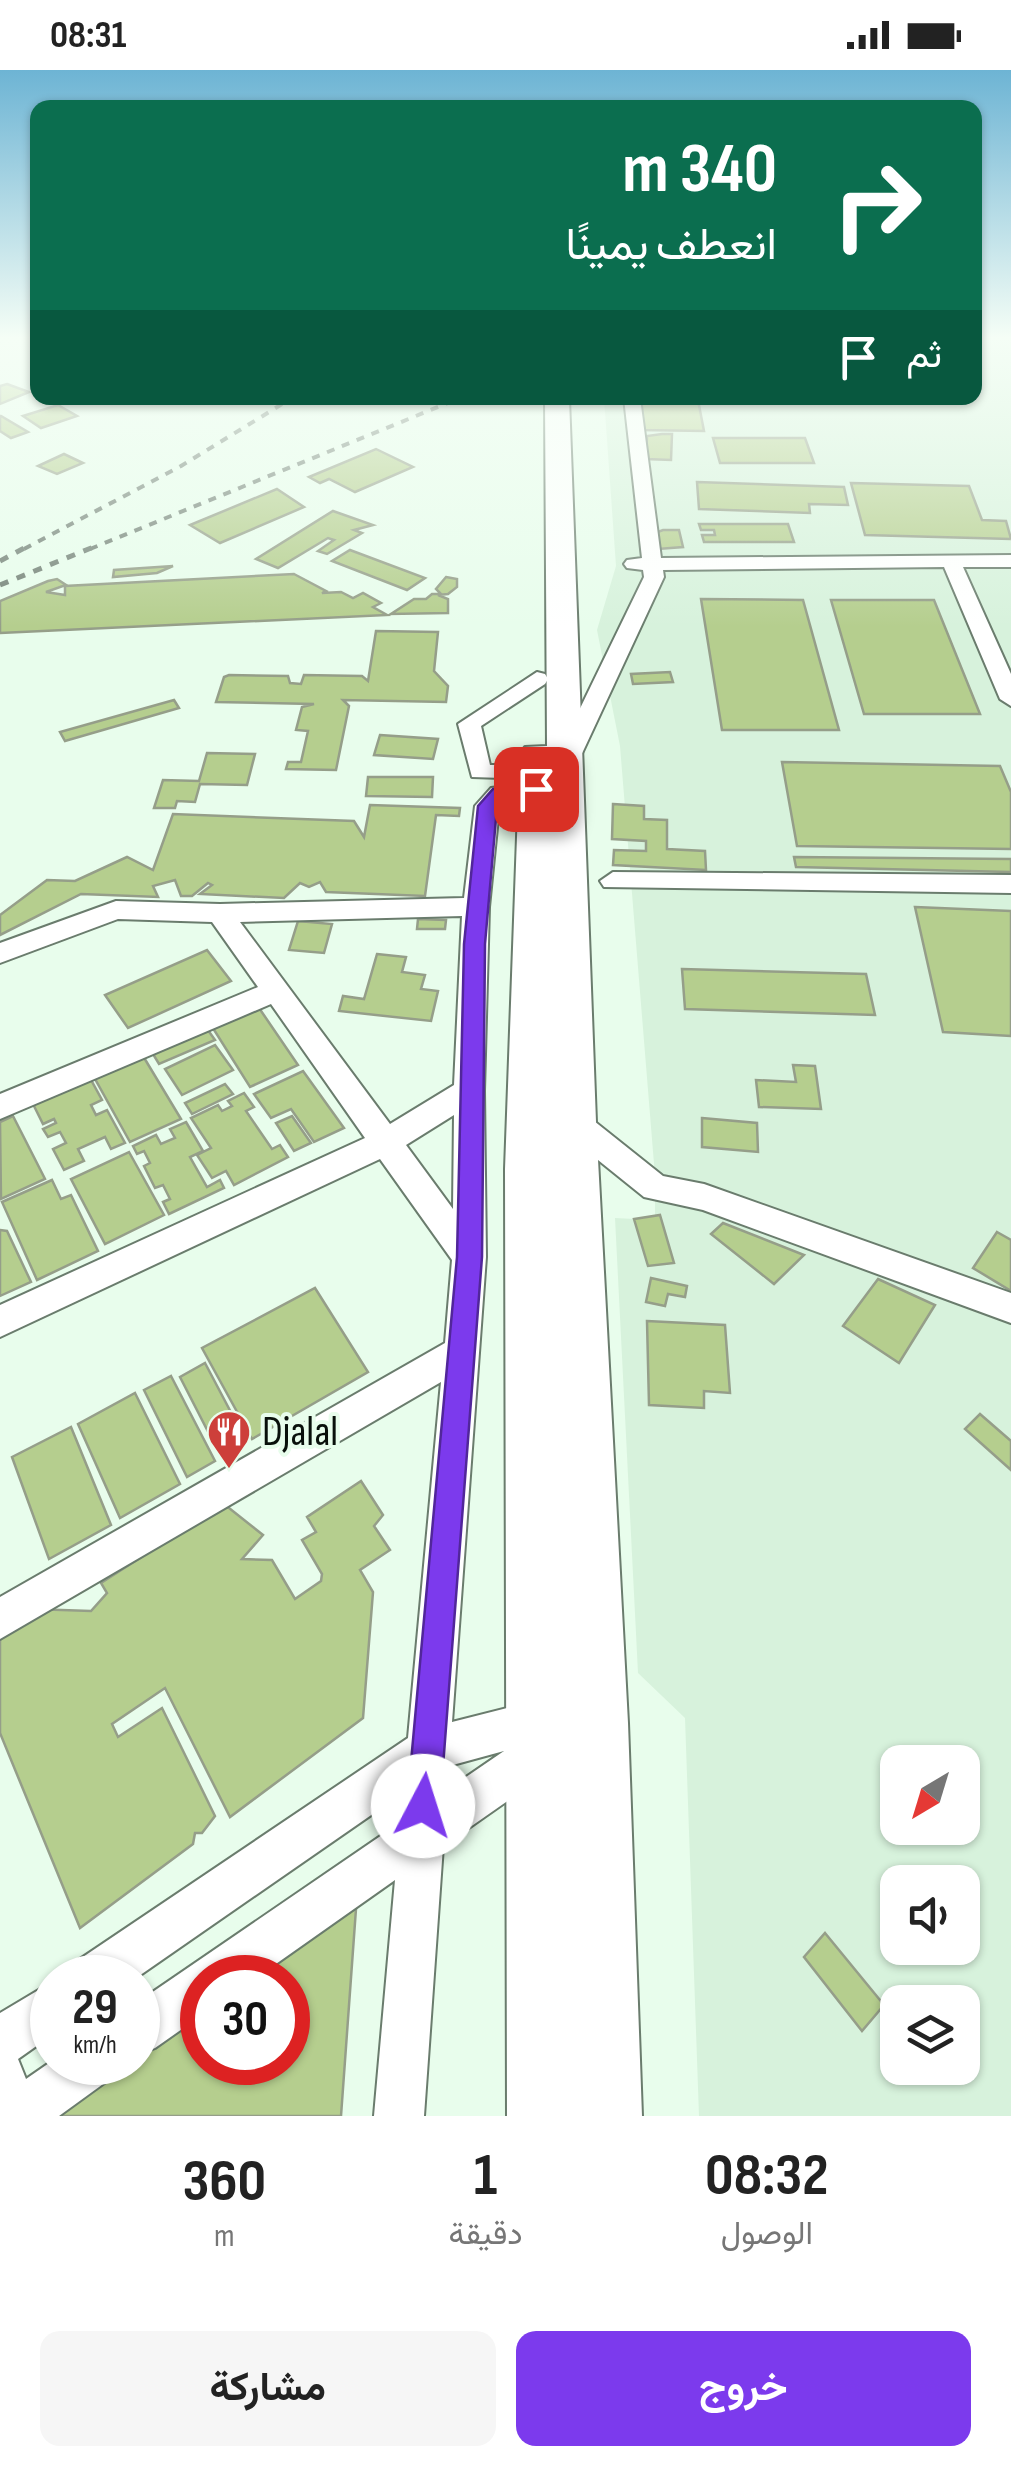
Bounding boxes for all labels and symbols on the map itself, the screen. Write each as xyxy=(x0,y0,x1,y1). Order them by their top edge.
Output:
pin xyxy=(494,747,579,832)
place label: Djalal xyxy=(262,1407,338,1458)
restaurant icon: Djalal xyxy=(206,1409,252,1470)
north arrow xyxy=(880,1745,980,1845)
position arrow xyxy=(371,1754,475,1858)
speed limit sign: 30 xyxy=(180,1955,310,2085)

